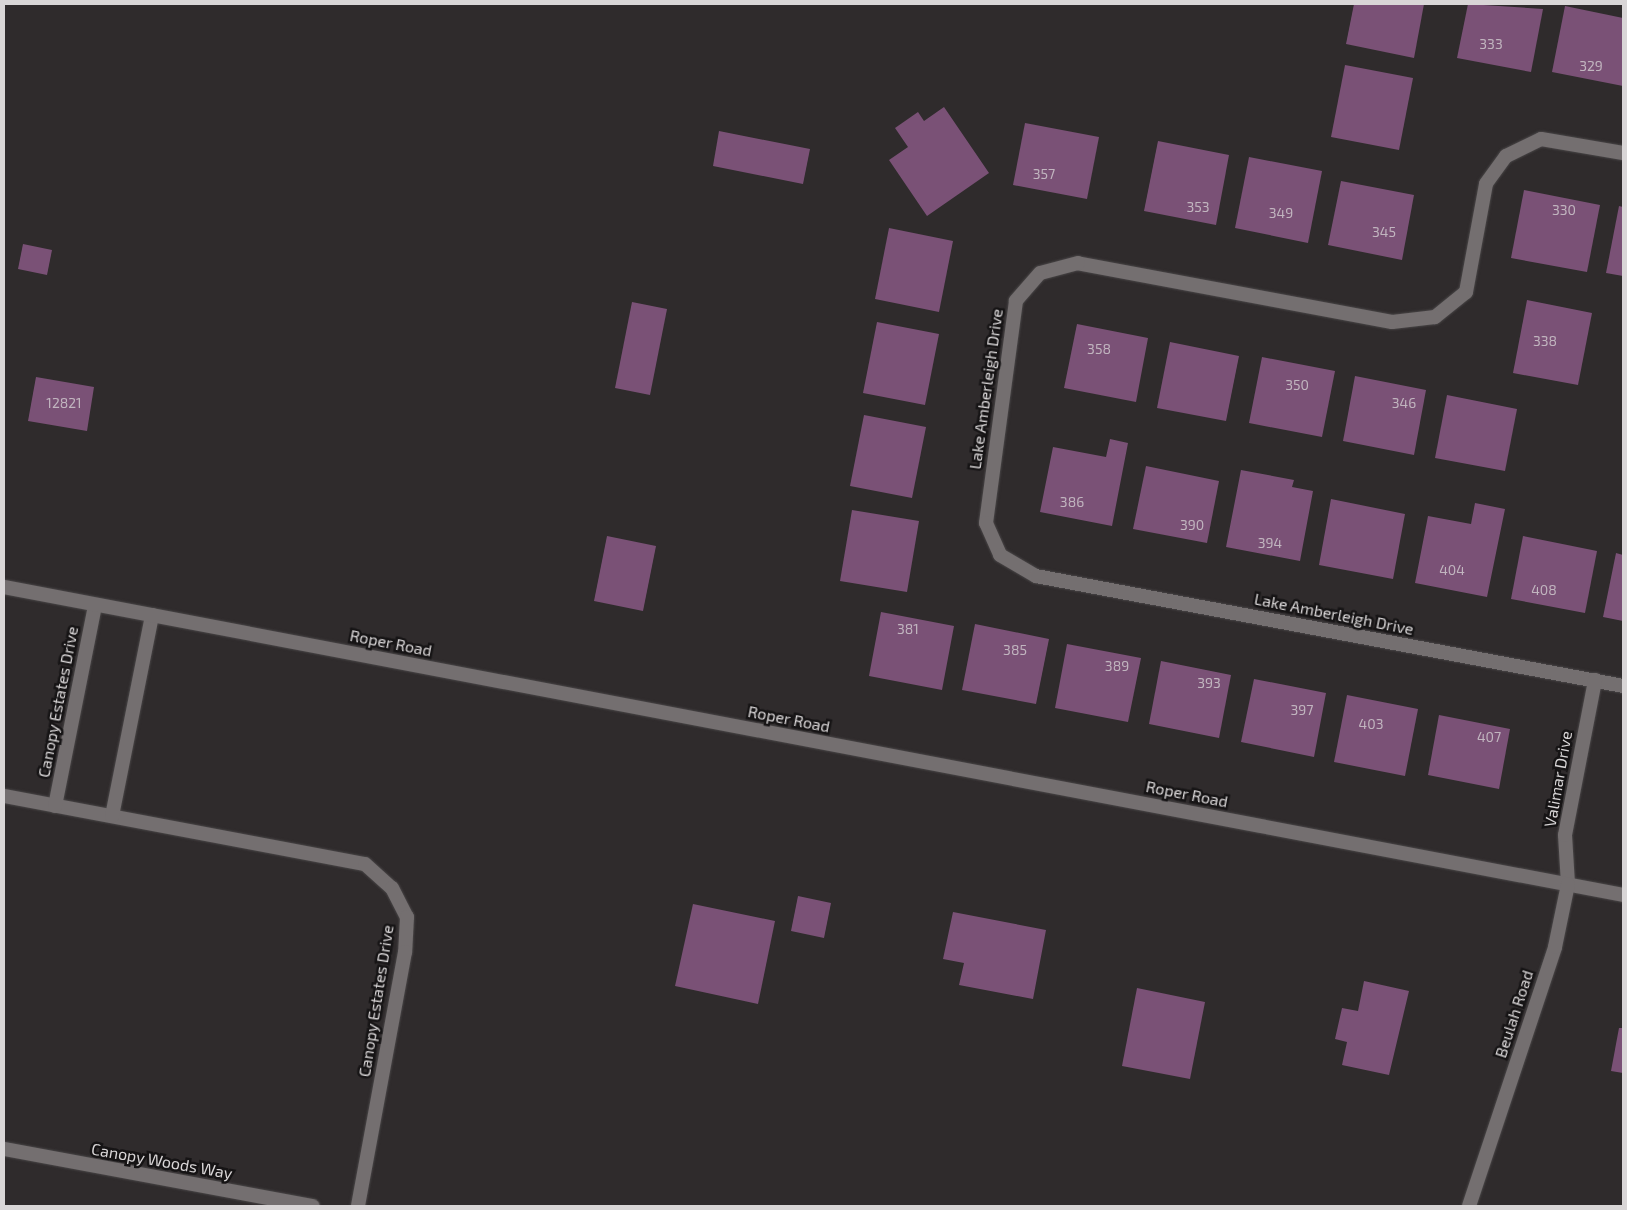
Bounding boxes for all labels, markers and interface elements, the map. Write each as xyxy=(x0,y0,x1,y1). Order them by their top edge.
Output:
house number: 333 xyxy=(1479,36,1503,52)
house number: 329 xyxy=(1579,58,1603,74)
house number: 357 xyxy=(1033,166,1055,182)
house number: 353 xyxy=(1186,199,1210,215)
house number: 330 xyxy=(1552,202,1576,218)
house number: 349 xyxy=(1269,205,1293,221)
house number: 345 xyxy=(1372,224,1396,240)
street label: Lake Amberleigh Drive xyxy=(965,307,1007,471)
house number: 338 xyxy=(1533,333,1557,349)
house number: 358 xyxy=(1087,341,1111,357)
house number: 350 xyxy=(1285,377,1309,393)
house number: 12821 xyxy=(46,395,82,411)
house number: 346 xyxy=(1392,395,1416,411)
house number: 386 xyxy=(1060,494,1084,510)
house number: 390 xyxy=(1180,517,1204,533)
house number: 394 xyxy=(1258,535,1282,551)
house number: 404 xyxy=(1439,562,1465,578)
house number: 408 xyxy=(1531,582,1557,598)
street label: Lake Amberleigh Drive xyxy=(1253,589,1415,639)
house number: 381 xyxy=(897,621,919,637)
street label: Canopy Estates Drive xyxy=(34,625,82,779)
street label: Roper Road xyxy=(348,626,434,660)
house number: 385 xyxy=(1003,642,1027,658)
house number: 389 xyxy=(1105,658,1129,674)
house number: 393 xyxy=(1197,675,1221,691)
street label: Roper Road xyxy=(746,702,832,736)
house number: 397 xyxy=(1291,702,1313,718)
house number: 403 xyxy=(1359,716,1383,732)
house number: 407 xyxy=(1477,729,1501,745)
street label: Valimar Drive xyxy=(1540,729,1576,829)
street label: Roper Road xyxy=(1144,777,1230,811)
street label: Canopy Estates Drive xyxy=(354,924,398,1078)
street label: Beulah Road xyxy=(1491,968,1537,1060)
street label: Canopy Woods Way xyxy=(90,1139,234,1183)

